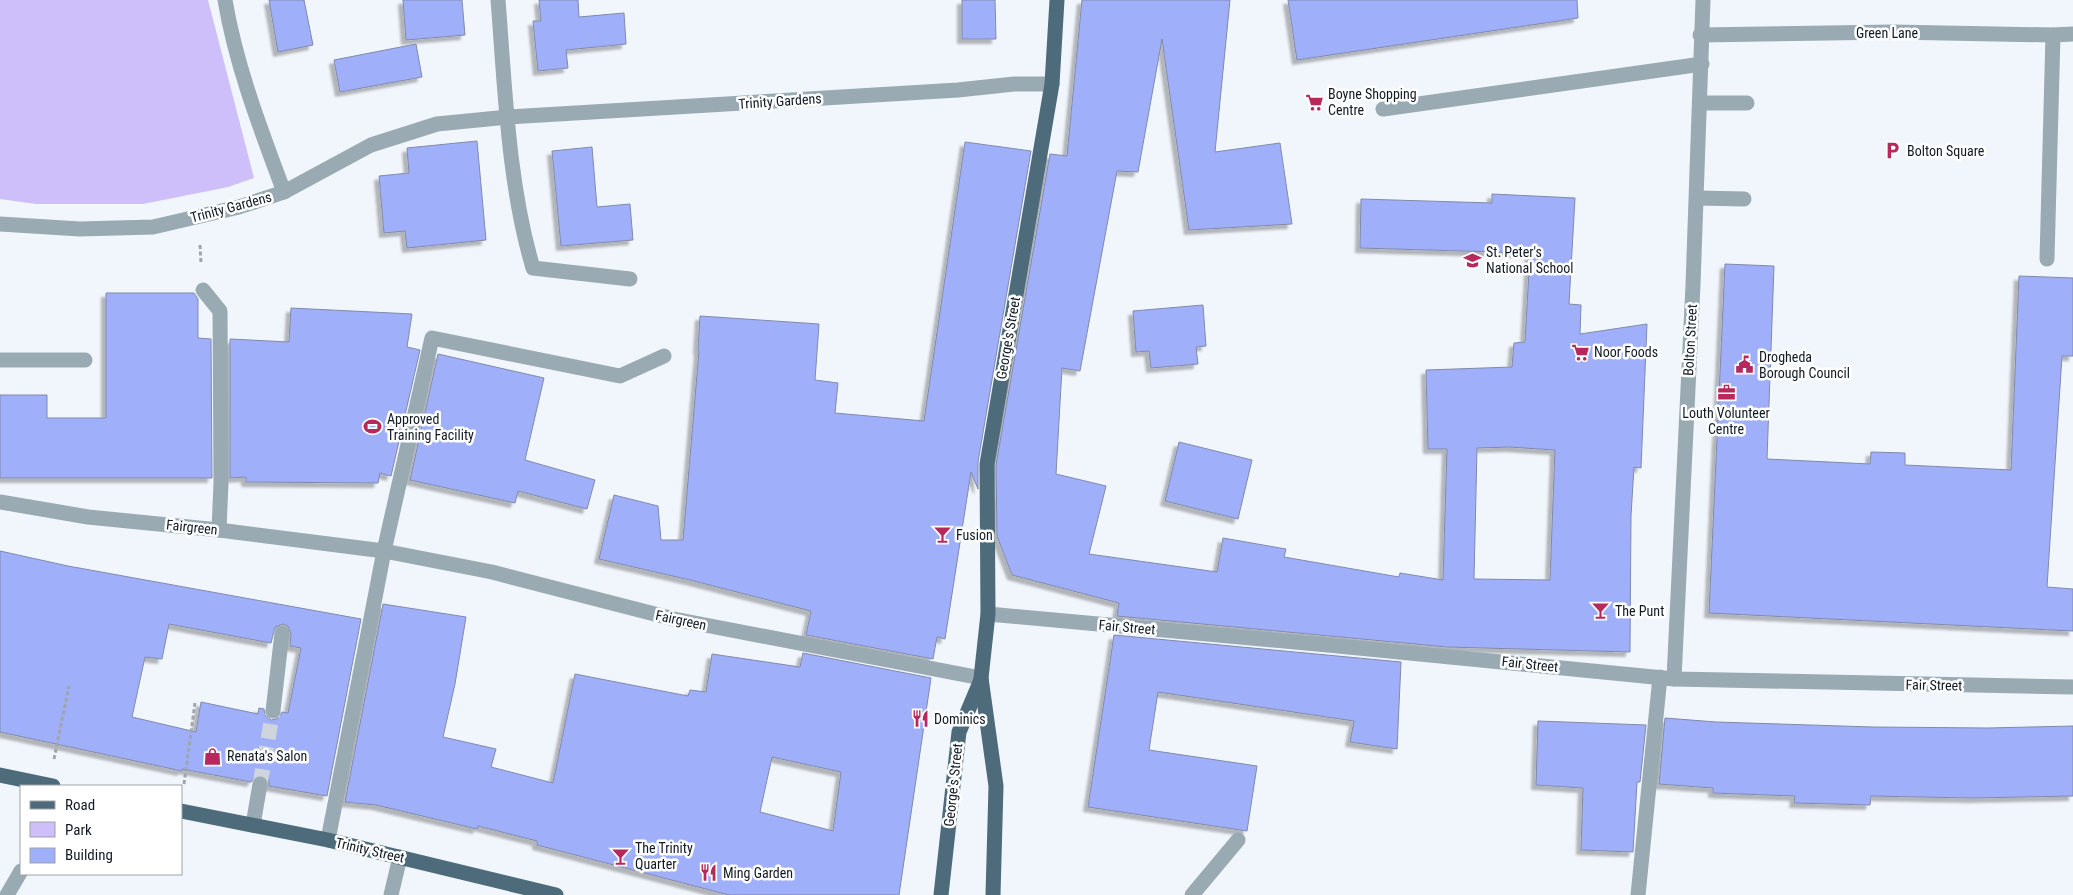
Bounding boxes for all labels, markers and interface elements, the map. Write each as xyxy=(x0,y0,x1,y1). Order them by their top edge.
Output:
street label: Green Lane xyxy=(1856,25,1919,41)
place label: Boyne Shopping Centre xyxy=(1328,86,1417,118)
street label: Trinity Gardens xyxy=(738,90,822,112)
supermarket icon: Boyne Shopping Centre xyxy=(1304,92,1324,112)
parking icon: Bolton Square xyxy=(1883,141,1903,161)
place label: Bolton Square xyxy=(1907,143,1985,159)
street label: Trinity Gardens xyxy=(189,189,273,225)
place label: St. Peter's National School xyxy=(1486,244,1573,276)
school or university icon: St. Peter's National School xyxy=(1462,250,1482,270)
street label: George's Street xyxy=(993,295,1023,381)
street label: Bolton Street xyxy=(1680,304,1700,376)
supermarket icon: Noor Foods xyxy=(1570,342,1590,362)
place label: Noor Foods xyxy=(1594,344,1658,360)
place label: Drogheda Borough Council xyxy=(1759,349,1850,381)
public building icon: Drogheda Borough Council xyxy=(1735,355,1755,375)
office icon: Louth Volunteer Centre xyxy=(1716,383,1736,403)
place label: Louth Volunteer Centre xyxy=(1682,405,1770,437)
place label: Approved Training Facility xyxy=(387,411,474,443)
sports icon: Approved Training Facility xyxy=(363,417,383,437)
street label: Fairgreen xyxy=(166,516,218,538)
bar icon: Fusion xyxy=(932,525,952,545)
place label: Fusion xyxy=(956,527,993,543)
bar icon: The Punt xyxy=(1591,601,1611,621)
place label: The Punt xyxy=(1615,603,1664,619)
street label: Fairgreen xyxy=(654,607,708,633)
street label: Fair Street xyxy=(1098,617,1156,637)
street label: Fair Street xyxy=(1501,653,1559,675)
street label: Fair Street xyxy=(1906,677,1962,693)
restaurant icon: Dominics xyxy=(910,709,930,729)
place label: Dominics xyxy=(934,711,986,727)
street label: George's Street xyxy=(941,743,965,827)
shop icon: Renata's Salon xyxy=(203,746,223,766)
place label: Renata's Salon xyxy=(227,748,307,764)
legend xyxy=(20,785,182,875)
text: Road xyxy=(65,796,95,814)
text: Park xyxy=(65,821,92,839)
street label: Trinity Street xyxy=(334,834,406,866)
place label: The Trinity Quarter xyxy=(635,840,693,872)
text: Building xyxy=(65,846,113,864)
bar icon: The Trinity Quarter xyxy=(611,846,631,866)
restaurant icon: Ming Garden xyxy=(699,863,719,883)
place label: Ming Garden xyxy=(723,865,793,881)

